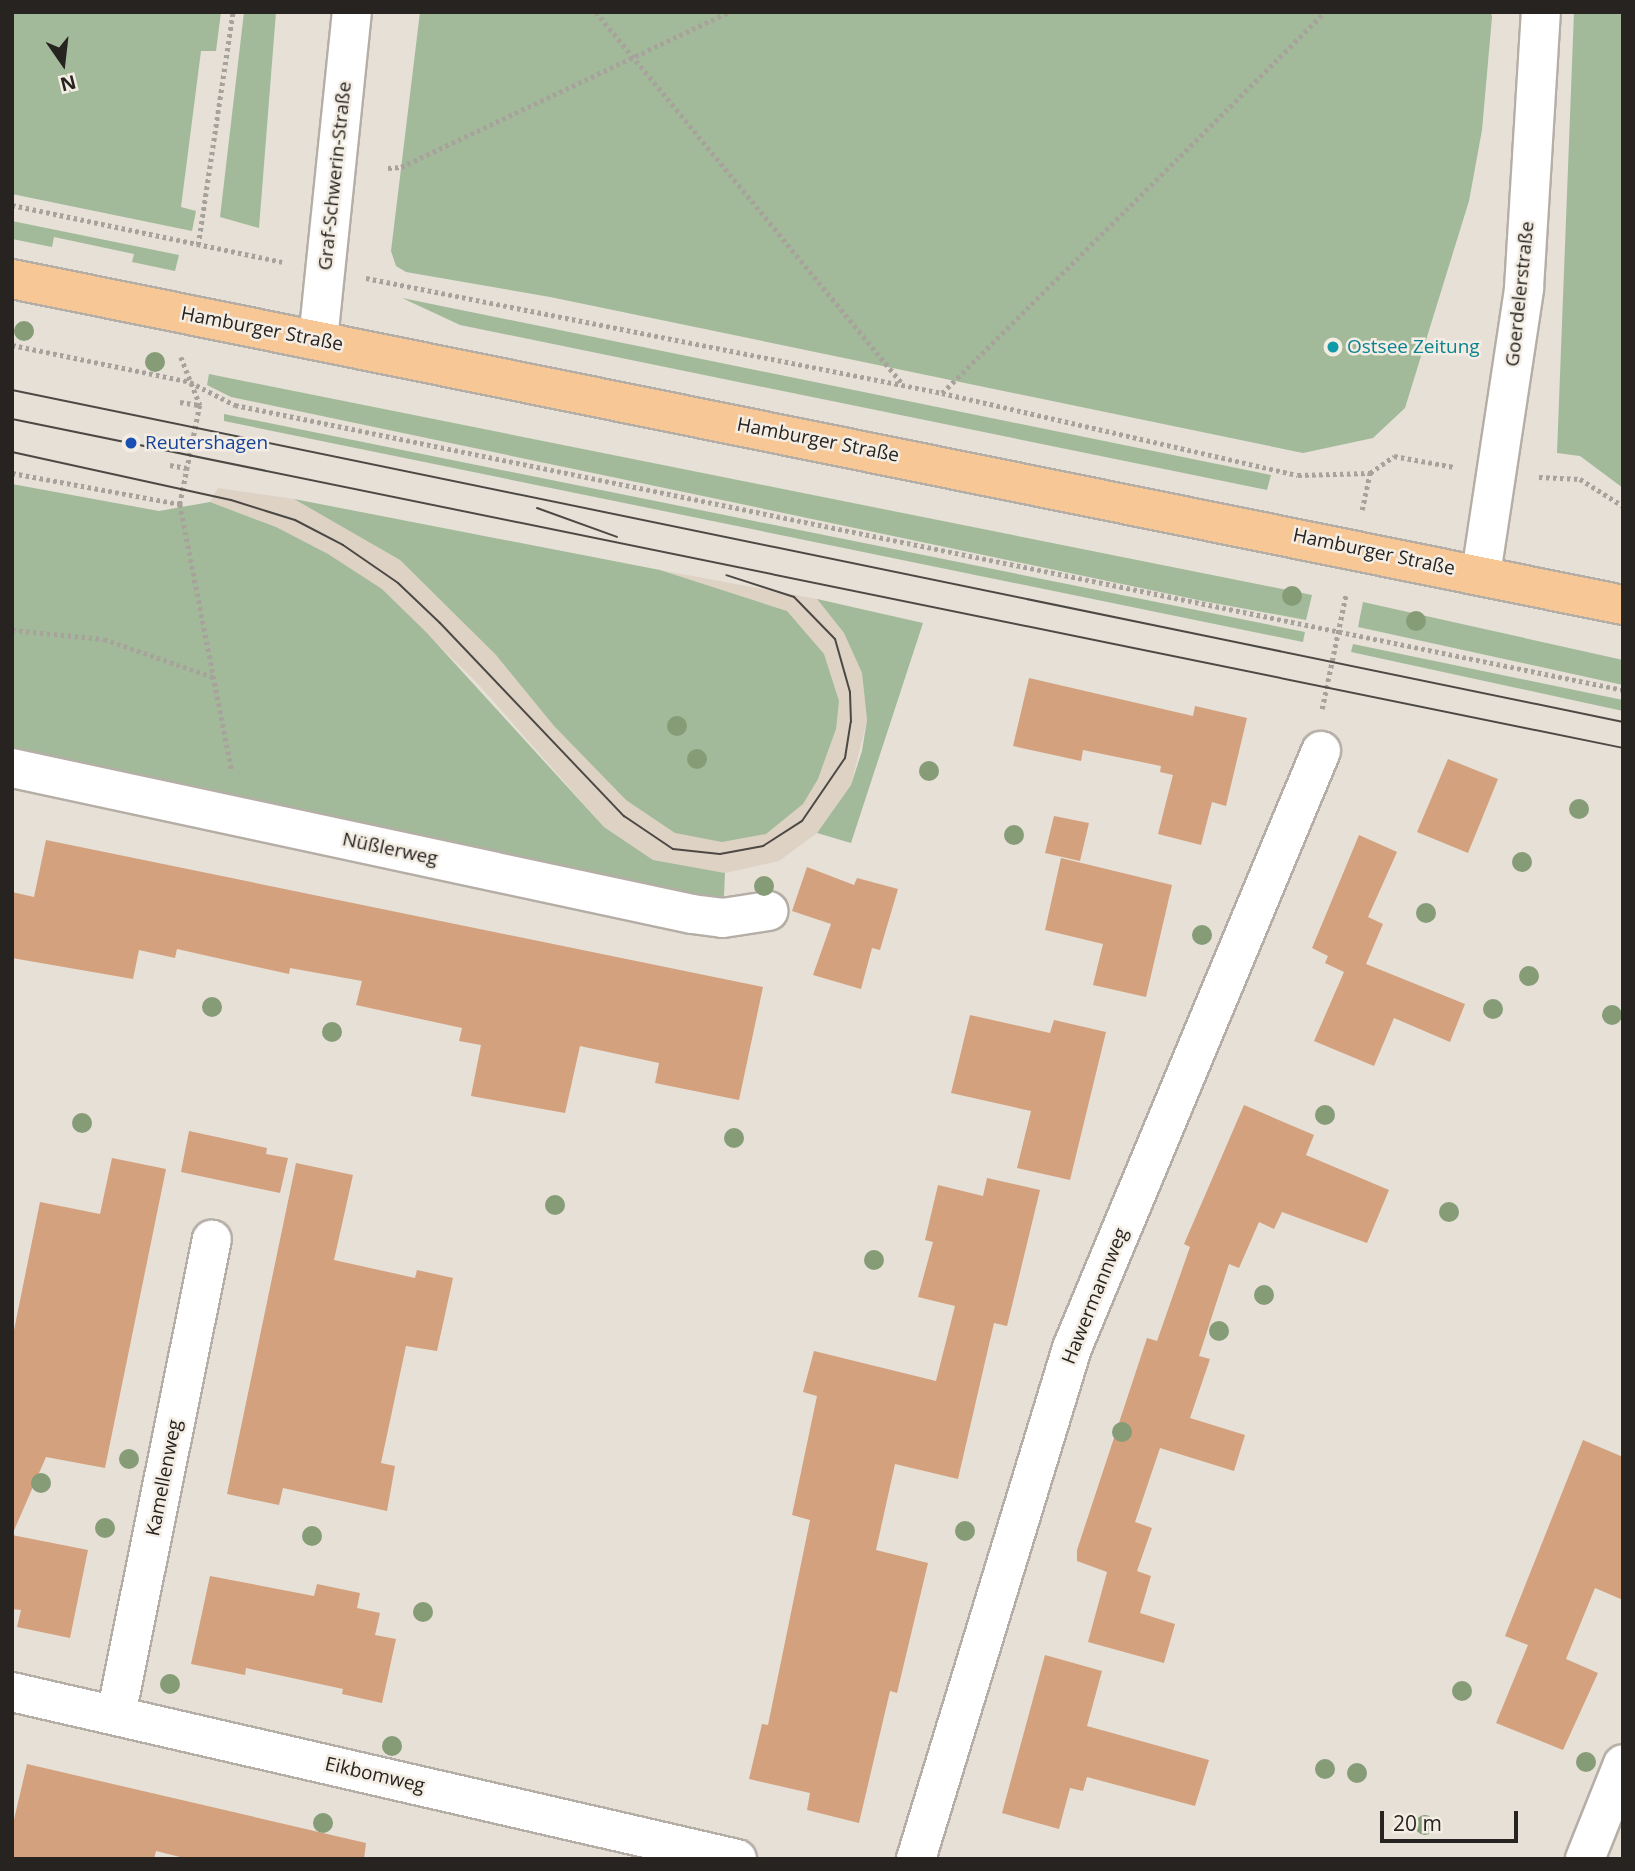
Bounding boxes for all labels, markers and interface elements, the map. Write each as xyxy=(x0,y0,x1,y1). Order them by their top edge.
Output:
north arrow xyxy=(28,28,98,98)
text: N xyxy=(57,69,79,98)
street label: Graf-Schwerin-Straße xyxy=(314,81,356,271)
street label: Goerdelerstraße xyxy=(1501,220,1539,368)
street label: Hamburger Straße xyxy=(179,302,345,356)
place label: Ostsee Zeitung xyxy=(1347,336,1480,358)
marker: Ostsee Zeitung xyxy=(1325,339,1341,355)
street label: Hamburger Straße xyxy=(735,413,901,467)
place label: Reutershagen xyxy=(145,432,268,454)
marker: Reutershagen xyxy=(123,435,139,451)
street label: Hamburger Straße xyxy=(1291,524,1457,580)
street label: Nüßlerweg xyxy=(340,828,440,870)
street label: Hawermannweg xyxy=(1057,1225,1133,1367)
street label: Kamellenweg xyxy=(142,1418,186,1538)
street label: Eikbomweg xyxy=(323,1752,427,1798)
scale bar xyxy=(1383,1798,1521,1842)
text: 20 m xyxy=(1393,1809,1442,1837)

